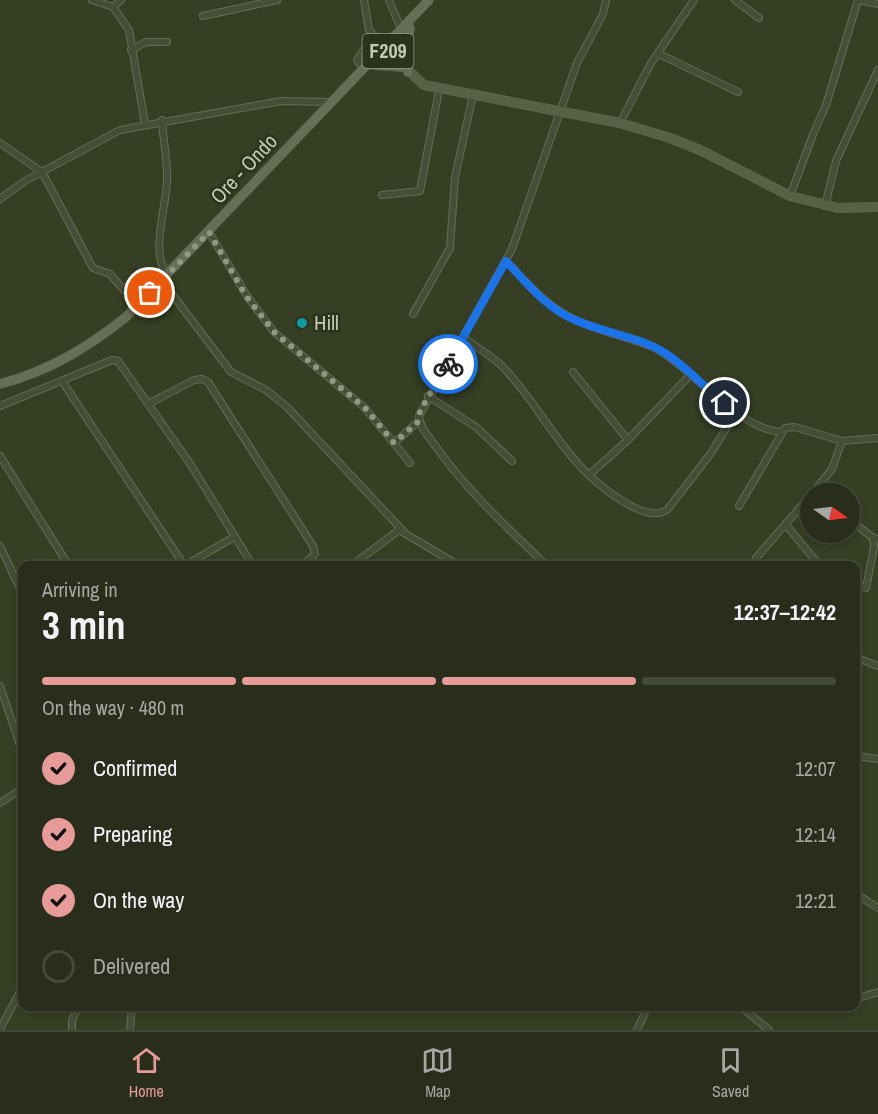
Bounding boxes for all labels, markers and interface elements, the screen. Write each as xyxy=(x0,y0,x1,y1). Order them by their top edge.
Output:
road number: F209 xyxy=(362,34,414,68)
street label: Ore - Ondo xyxy=(204,127,284,210)
pin xyxy=(124,267,175,318)
icon: bag xyxy=(133,276,166,309)
place label: Hill xyxy=(314,308,339,337)
marker: Hill xyxy=(295,316,309,330)
courier xyxy=(418,334,478,394)
icon: bike xyxy=(432,348,465,381)
pin xyxy=(699,377,750,428)
icon: home xyxy=(708,386,741,419)
north arrow xyxy=(800,483,860,543)
map controls xyxy=(800,483,860,543)
text: Arriving in xyxy=(42,576,118,603)
text: 12:37–12:42 xyxy=(734,597,836,627)
text: 3 min xyxy=(42,599,126,651)
text: On the way · 480 m xyxy=(42,694,184,721)
icon: check xyxy=(42,752,75,785)
text: Confirmed xyxy=(93,753,177,783)
text: 12:07 xyxy=(795,755,836,782)
icon: check xyxy=(42,818,75,851)
text: Preparing xyxy=(93,819,172,849)
text: 12:14 xyxy=(795,821,836,848)
icon: check xyxy=(42,884,75,917)
text: On the way xyxy=(93,885,184,915)
text: 12:21 xyxy=(795,887,836,914)
text: Delivered xyxy=(93,951,170,981)
tab: Home xyxy=(129,1044,164,1102)
tab: Map xyxy=(421,1044,454,1102)
tab: Saved xyxy=(712,1044,749,1102)

